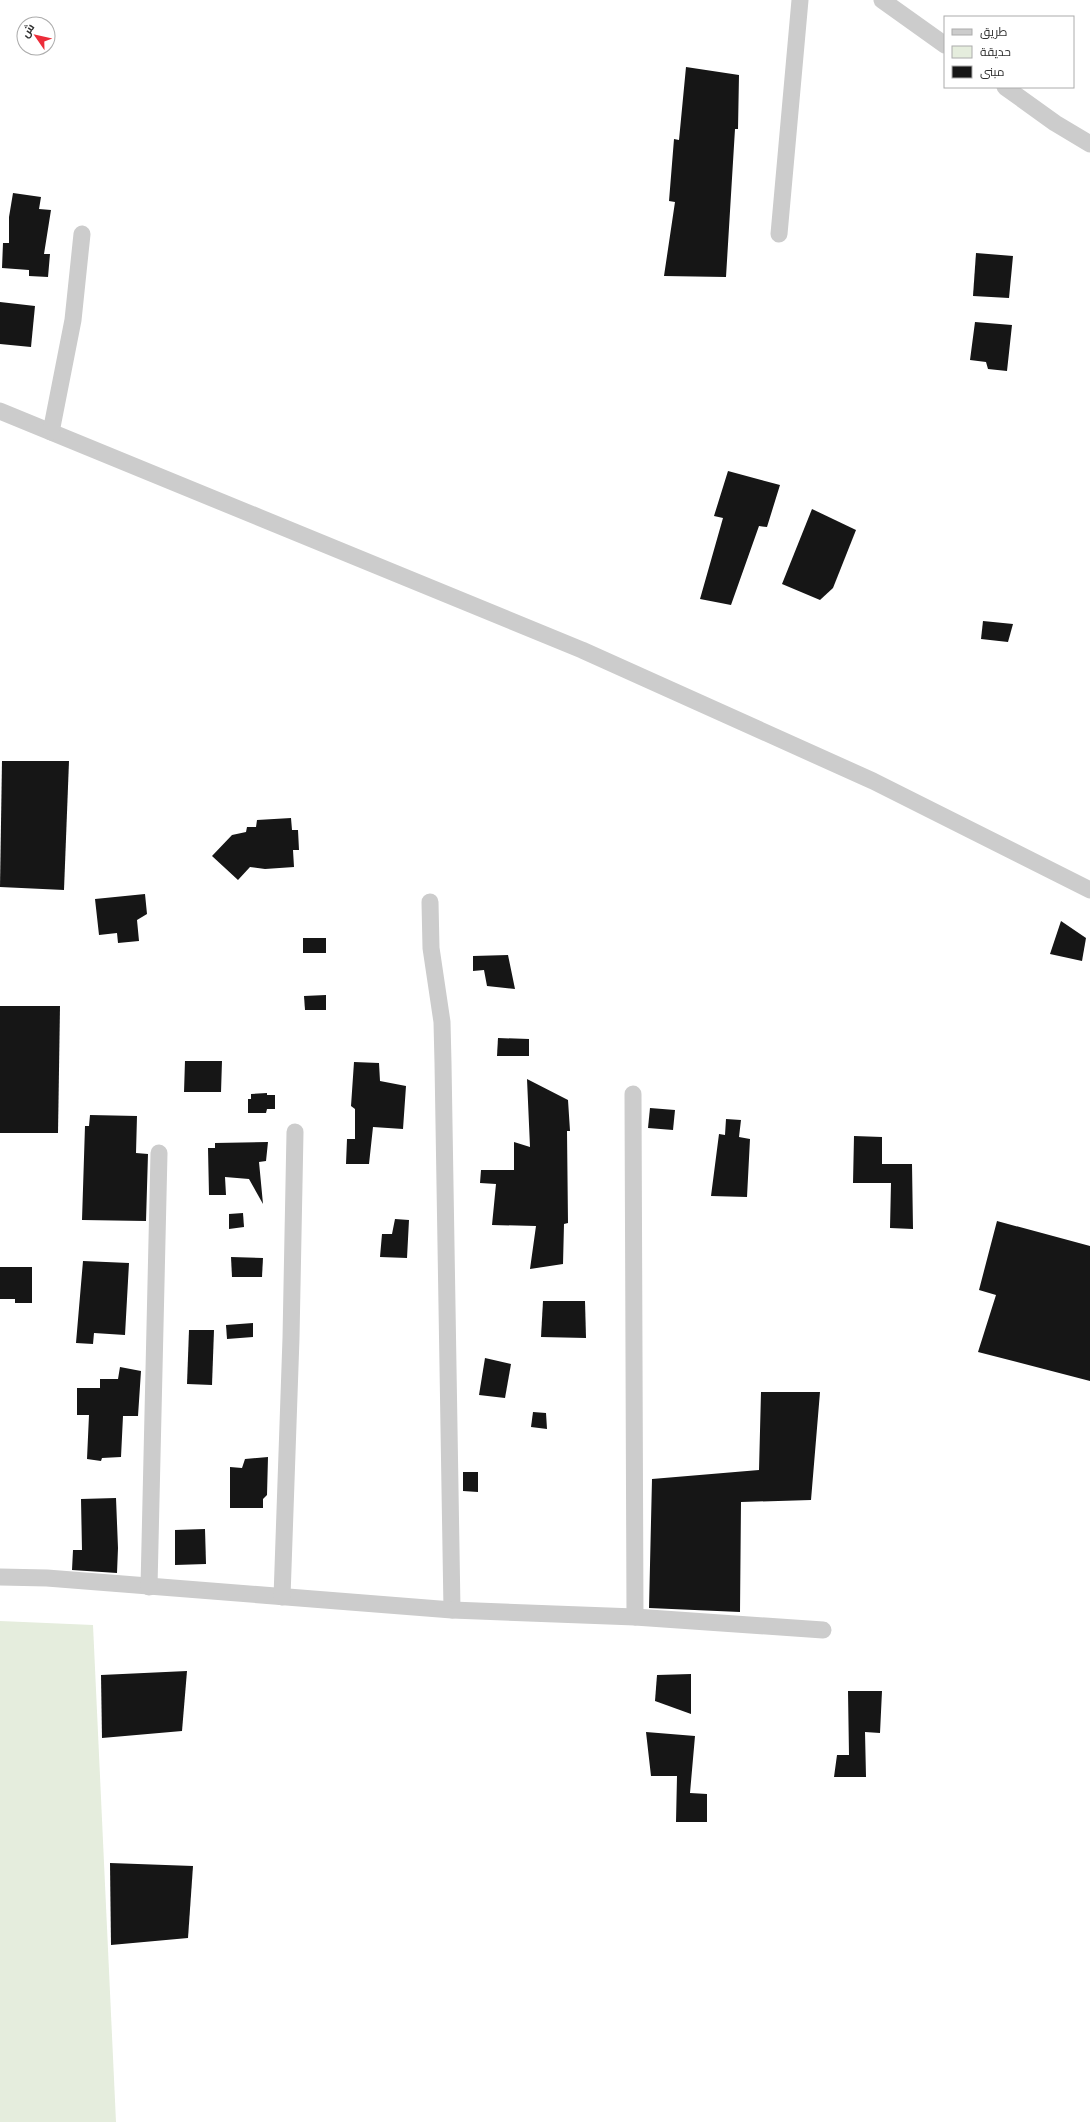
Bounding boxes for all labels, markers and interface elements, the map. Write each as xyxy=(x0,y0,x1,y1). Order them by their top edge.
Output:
north arrow xyxy=(16,16,56,56)
legend xyxy=(944,16,1074,88)
text: ش xyxy=(19,21,37,40)
text: طريق xyxy=(980,25,1008,39)
text: حديقة xyxy=(980,45,1011,59)
text: مبنى xyxy=(980,65,1005,79)

